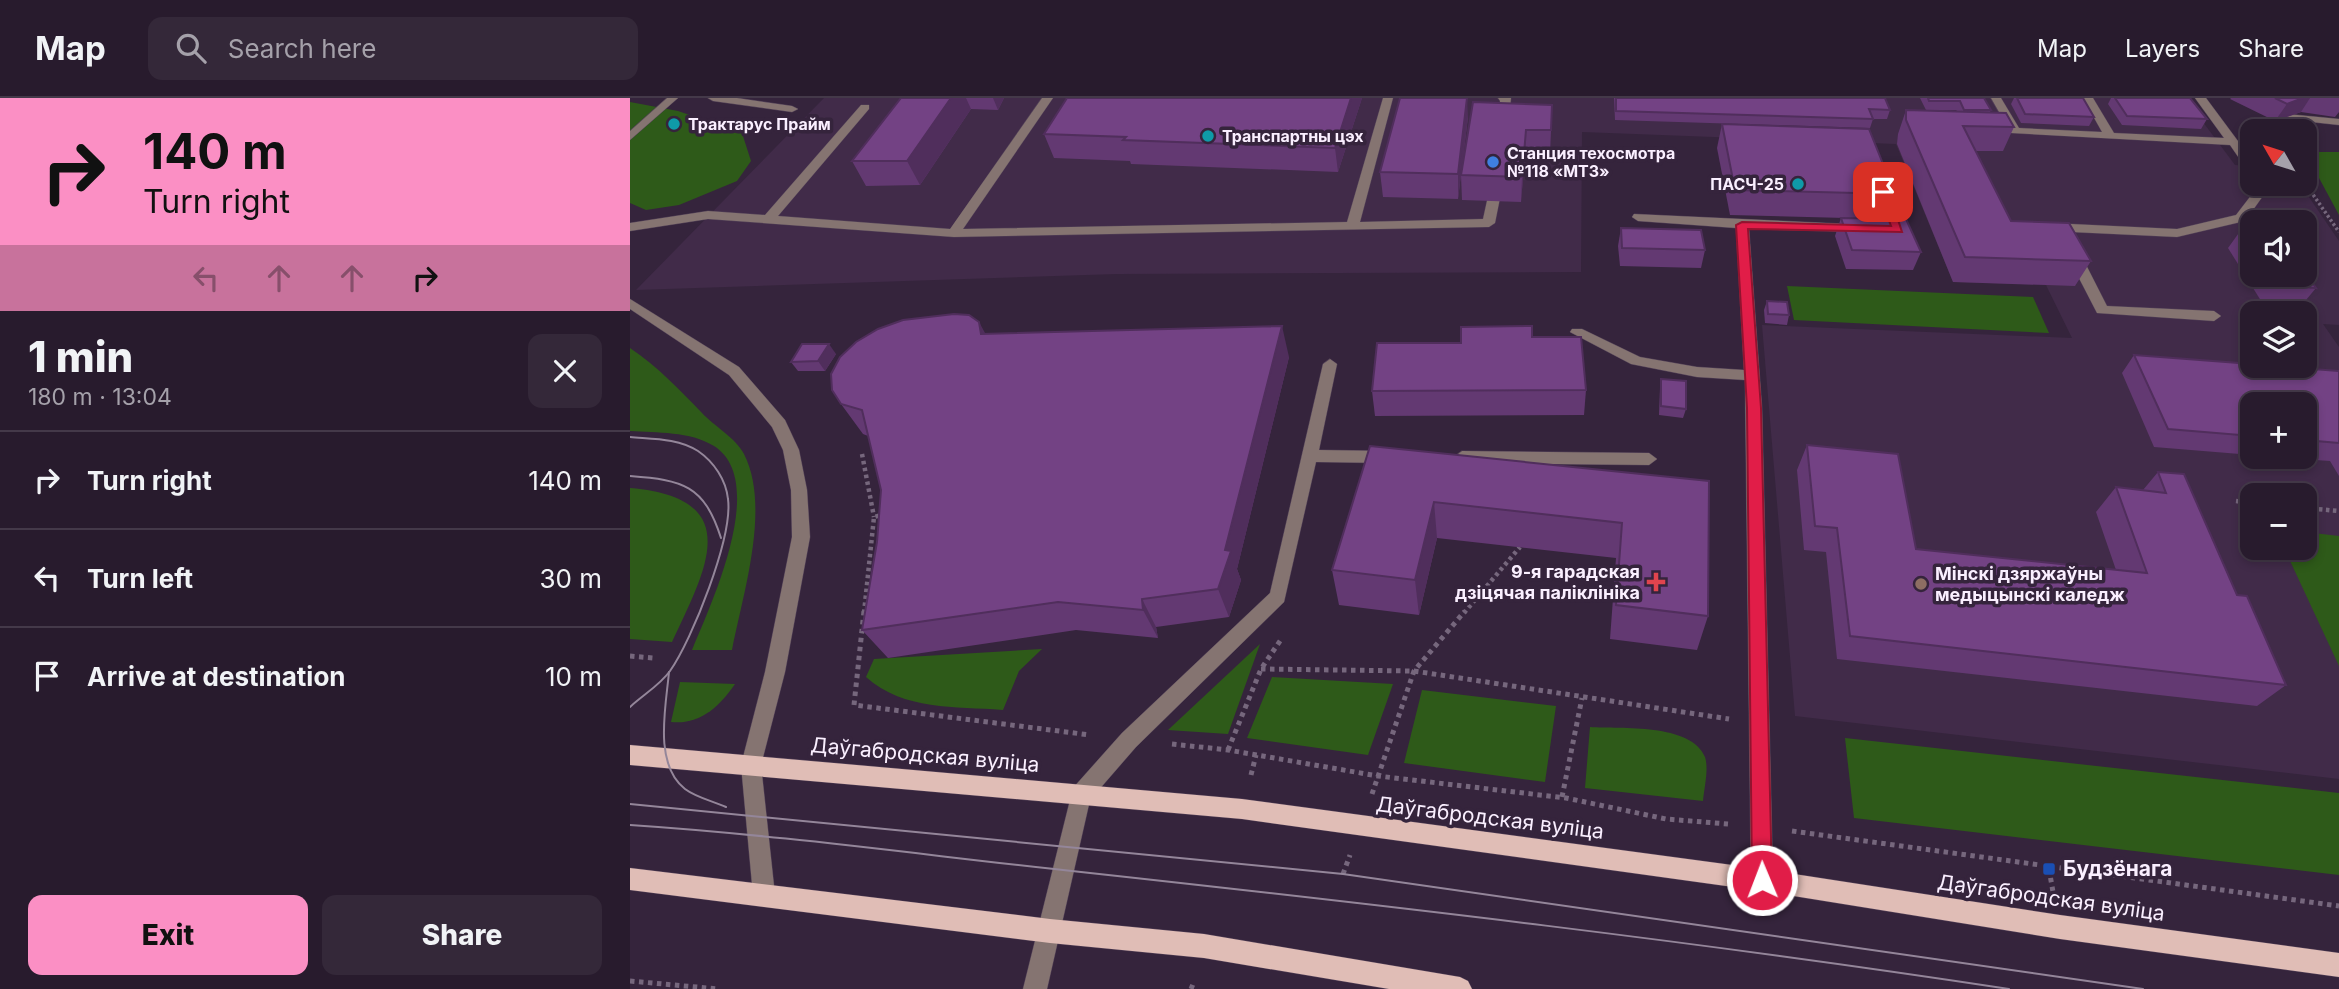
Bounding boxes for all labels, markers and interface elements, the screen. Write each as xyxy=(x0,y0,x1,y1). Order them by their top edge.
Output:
search box xyxy=(148,17,638,80)
text: Map xyxy=(35,28,106,68)
icon: search xyxy=(172,29,210,67)
text: Search here xyxy=(228,33,376,64)
text: Map xyxy=(2037,34,2087,63)
text: Layers xyxy=(2125,34,2200,63)
text: Share xyxy=(2238,34,2304,63)
place label: Трактарус Прайм xyxy=(688,114,831,134)
marker: Трактарус Прайм xyxy=(666,116,682,132)
north arrow xyxy=(2240,119,2317,196)
map controls xyxy=(2240,119,2317,560)
text: 140 m xyxy=(143,122,287,181)
icon: right xyxy=(28,126,119,217)
place label: Транспартны цэх xyxy=(1222,126,1364,146)
marker: Транспартны цэх xyxy=(1200,128,1216,144)
place label: Станция техосмотра №118 «МТЗ» xyxy=(1507,143,1675,181)
marker: Станция техосмотра №118 «МТЗ» xyxy=(1485,154,1501,170)
pin xyxy=(1853,162,1913,222)
icon: arrive xyxy=(1864,173,1902,211)
place label: ПАСЧ-25 xyxy=(1710,174,1784,194)
marker: ПАСЧ-25 xyxy=(1790,176,1806,192)
text: Turn right xyxy=(143,182,290,221)
button: sound xyxy=(2240,210,2317,287)
icon: left xyxy=(187,259,225,297)
icon: ahead xyxy=(260,259,298,297)
icon: ahead xyxy=(333,259,371,297)
icon: right xyxy=(406,259,444,297)
button: layers xyxy=(2240,301,2317,378)
text: 1 min xyxy=(28,331,133,382)
button: close xyxy=(528,334,602,408)
text: 180 m · 13:04 xyxy=(28,383,172,411)
button: + xyxy=(2240,392,2317,469)
icon: right xyxy=(28,461,66,499)
text: Turn right xyxy=(87,465,212,496)
text: 140 m xyxy=(528,465,602,496)
button: − xyxy=(2240,483,2317,560)
icon: left xyxy=(28,559,66,597)
place label: 9-я гарадская дзіцячая паліклініка xyxy=(1455,561,1640,603)
text: Turn left xyxy=(87,563,193,594)
text: 30 m xyxy=(539,563,602,594)
place label: Мінскі дзяржаўны медыцынскі каледж xyxy=(1935,563,2125,605)
marker: 9-я гарадская дзіцячая паліклініка xyxy=(1646,572,1666,592)
marker: Мінскі дзяржаўны медыцынскі каледж xyxy=(1913,576,1929,592)
icon: arrive xyxy=(28,657,66,695)
text: Arrive at destination xyxy=(87,661,346,692)
text: 10 m xyxy=(545,661,602,692)
street label: Даўгабродская вуліца xyxy=(810,732,1040,777)
street label: Даўгабродская вуліца xyxy=(1375,791,1605,844)
position arrow xyxy=(1725,843,1799,917)
place label: Будзёнага xyxy=(2063,856,2172,881)
marker: Будзёнага xyxy=(2041,861,2057,877)
street label: Даўгабродская вуліца xyxy=(1936,869,2166,926)
button: Exit xyxy=(28,895,308,975)
button: Share xyxy=(322,895,602,975)

